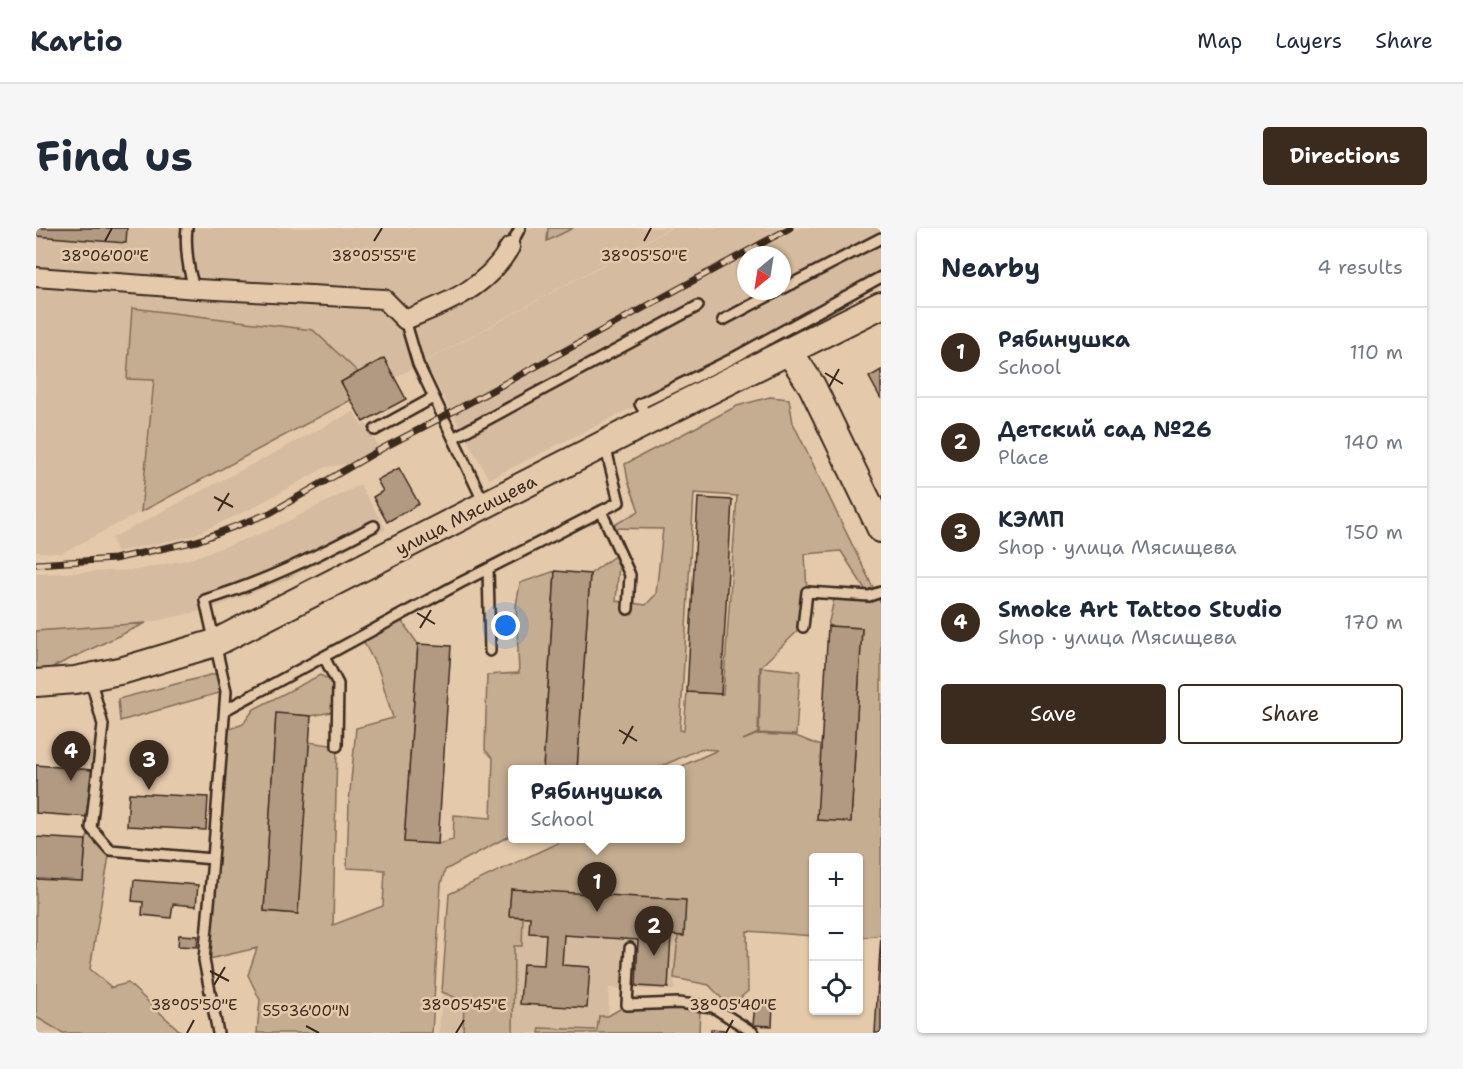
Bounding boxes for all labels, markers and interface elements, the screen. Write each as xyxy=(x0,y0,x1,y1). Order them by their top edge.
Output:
text: Kartio xyxy=(30,22,123,60)
text: Map xyxy=(1197,27,1242,55)
text: Layers xyxy=(1275,27,1342,55)
text: Share xyxy=(1375,27,1433,55)
button: Directions xyxy=(1263,127,1427,185)
text: Find us xyxy=(36,128,193,184)
text: 38°06'00"E xyxy=(61,246,149,266)
text: 38°05'55"E xyxy=(332,246,416,266)
text: 38°05'50"E xyxy=(601,246,687,266)
north arrow xyxy=(737,246,791,300)
text: Nearby xyxy=(941,250,1040,285)
text: 4 results xyxy=(1317,254,1403,280)
text: Рябинушка xyxy=(998,325,1130,354)
text: 1 xyxy=(956,339,965,365)
text: 110 m xyxy=(1349,339,1403,365)
text: School xyxy=(998,354,1061,380)
text: Детский сад №26 xyxy=(998,415,1212,444)
text: 2 xyxy=(954,429,968,455)
text: 140 m xyxy=(1344,429,1403,455)
text: Place xyxy=(998,444,1049,470)
street label: улица Мясищева xyxy=(391,469,541,561)
text: КЭМП xyxy=(998,505,1064,534)
text: 3 xyxy=(954,519,968,545)
text: 150 m xyxy=(1345,519,1403,545)
text: Shop · улица Мясищева xyxy=(998,534,1236,560)
text: Smoke Art Tattoo Studio xyxy=(998,595,1282,624)
text: 4 xyxy=(954,609,968,635)
text: 170 m xyxy=(1344,609,1403,635)
your location xyxy=(491,611,520,640)
text: Shop · улица Мясищева xyxy=(998,624,1236,650)
button: Save xyxy=(941,684,1166,744)
button: Share xyxy=(1178,684,1403,744)
pin: 4 xyxy=(51,732,90,781)
pin: 3 xyxy=(130,740,168,790)
popup xyxy=(508,765,685,843)
text: Рябинушка xyxy=(531,777,662,806)
text: School xyxy=(531,806,593,832)
map controls xyxy=(809,853,863,1015)
button: + xyxy=(809,853,863,907)
pin: 1 xyxy=(578,862,616,912)
pin: 2 xyxy=(634,906,674,956)
button: − xyxy=(809,907,863,961)
button: locate xyxy=(809,961,863,1015)
text: 38°05'50"E xyxy=(151,995,237,1015)
text: 38°05'45"E xyxy=(421,995,507,1015)
text: 38°05'40"E xyxy=(689,995,777,1015)
text: 55°36'00"N xyxy=(262,1001,350,1021)

